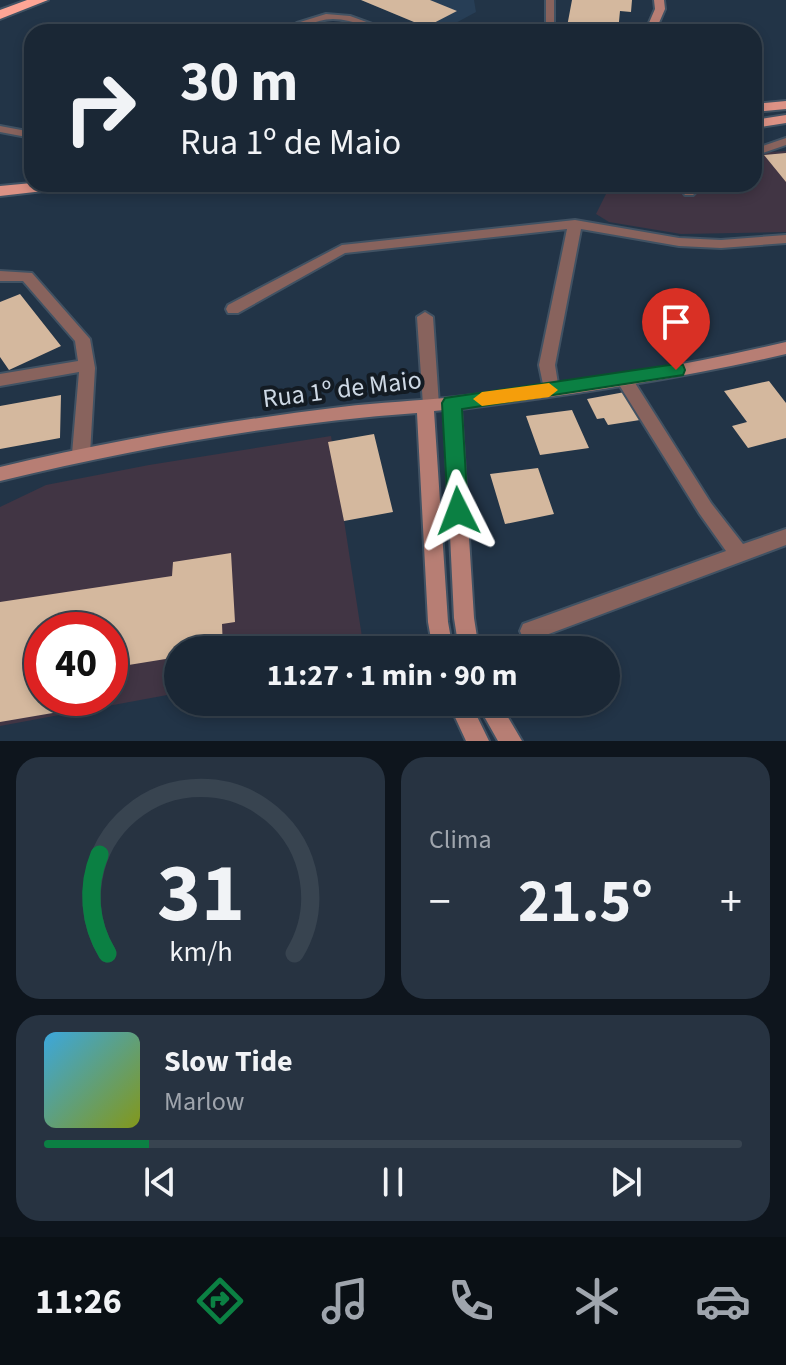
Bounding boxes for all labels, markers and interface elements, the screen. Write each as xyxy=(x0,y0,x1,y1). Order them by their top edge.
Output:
text: 30 m xyxy=(180,43,298,122)
icon: right xyxy=(48,56,152,160)
text: Rua 1º de Maio xyxy=(180,117,401,168)
pin xyxy=(642,288,710,370)
icon: arrive xyxy=(654,300,698,344)
street label: Rua 1º de Maio xyxy=(260,361,424,417)
position arrow xyxy=(416,469,500,553)
speed limit sign: 40 xyxy=(24,612,128,716)
text: 11:27 · 1 min · 90 m xyxy=(267,654,517,697)
text: Clima xyxy=(429,821,492,858)
text: 31 xyxy=(157,835,244,953)
text: 21.5° xyxy=(518,860,653,945)
text: − xyxy=(429,871,451,934)
text: + xyxy=(720,871,742,934)
text: km/h xyxy=(169,932,232,972)
text: Slow Tide xyxy=(164,1040,293,1083)
text: Marlow xyxy=(164,1083,244,1120)
icon: previous xyxy=(138,1160,182,1204)
icon: pause xyxy=(371,1160,415,1204)
icon: next xyxy=(604,1160,648,1204)
icon: directions xyxy=(192,1273,248,1329)
icon: music xyxy=(317,1273,373,1329)
icon: phone xyxy=(443,1273,499,1329)
icon: climate xyxy=(569,1273,625,1329)
icon: car xyxy=(695,1273,751,1329)
text: 11:26 xyxy=(35,1276,122,1327)

